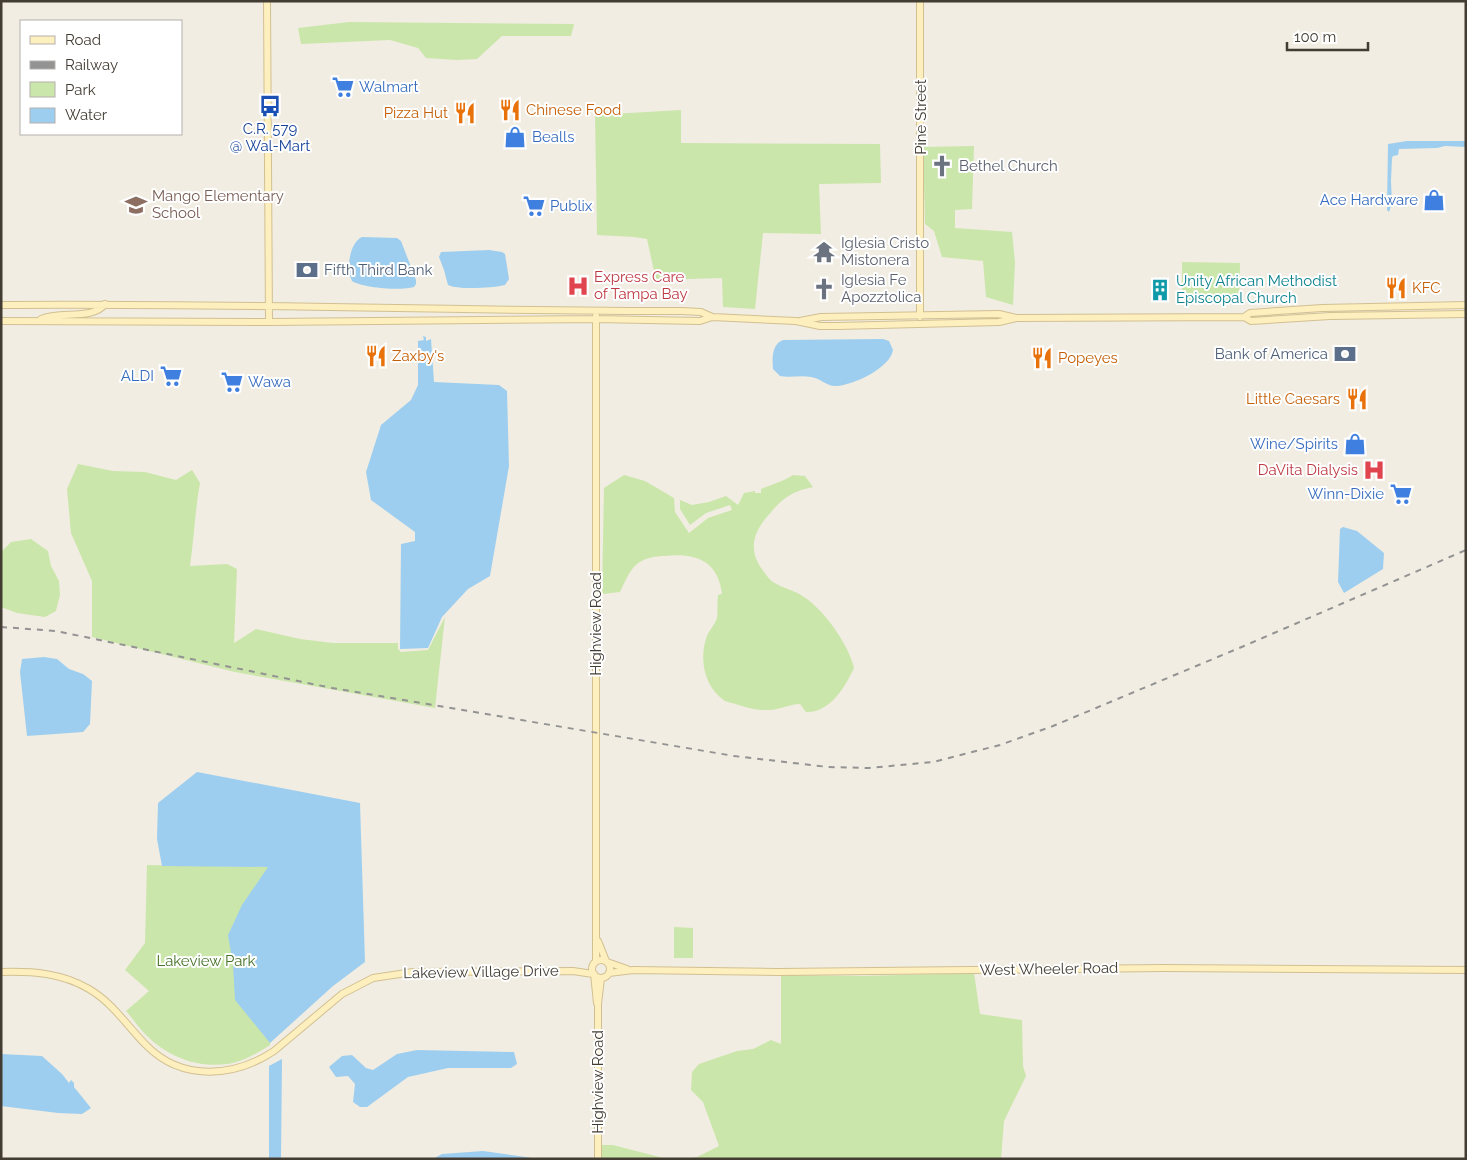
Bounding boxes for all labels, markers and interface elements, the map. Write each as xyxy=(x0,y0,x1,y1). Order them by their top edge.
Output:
legend xyxy=(20,20,182,135)
scale bar xyxy=(1287,20,1368,52)
text: 100 m xyxy=(1294,28,1336,46)
text: Road xyxy=(65,31,101,49)
text: Railway xyxy=(65,56,118,74)
supermarket icon: Walmart xyxy=(330,74,356,100)
place label: Walmart xyxy=(359,78,418,96)
street label: Pine Street xyxy=(912,79,930,155)
text: Park xyxy=(65,81,96,99)
bus stop icon: C.R. 579 @ Wal-Mart xyxy=(257,93,283,119)
restaurant icon: Chinese Food xyxy=(497,97,523,123)
restaurant icon: Pizza Hut xyxy=(452,100,478,126)
place label: Chinese Food xyxy=(526,101,621,119)
place label: Pizza Hut xyxy=(384,104,448,122)
text: Water xyxy=(65,106,108,124)
place label: C.R. 579 @ Wal-Mart xyxy=(230,120,310,155)
shop icon: Bealls xyxy=(502,124,528,150)
place label: Bealls xyxy=(532,128,574,146)
church icon: Bethel Church xyxy=(929,153,955,179)
place label: Bethel Church xyxy=(959,157,1058,175)
place label: Mango Elementary School xyxy=(152,187,284,222)
shop icon: Ace Hardware xyxy=(1421,187,1447,213)
place label: Ace Hardware xyxy=(1320,191,1418,209)
school or university icon: Mango Elementary School xyxy=(123,192,149,218)
supermarket icon: Publix xyxy=(521,193,547,219)
place label: Publix xyxy=(550,197,593,215)
place label: Iglesia Cristo Mistonera xyxy=(841,234,929,269)
temple icon: Iglesia Cristo Mistonera xyxy=(811,239,837,265)
bank icon: Fifth Third Bank xyxy=(294,257,320,283)
place label: Fifth Third Bank xyxy=(324,261,432,279)
place label: Express Care of Tampa Bay xyxy=(594,268,688,303)
place label: Iglesia Fe Apozztolica xyxy=(841,271,922,306)
place label: Unity African Methodist Episcopal Church xyxy=(1176,272,1337,307)
hospital icon: Express Care of Tampa Bay xyxy=(565,273,591,299)
restaurant icon: KFC xyxy=(1383,275,1409,301)
church icon: Iglesia Fe Apozztolica xyxy=(811,276,837,302)
building icon: Unity African Methodist Episcopal Church xyxy=(1147,277,1173,303)
place label: KFC xyxy=(1412,279,1441,297)
bank icon: Bank of America xyxy=(1332,341,1358,367)
restaurant icon: Zaxby's xyxy=(363,343,389,369)
restaurant icon: Popeyes xyxy=(1029,345,1055,371)
place label: Bank of America xyxy=(1215,345,1328,363)
place label: Zaxby's xyxy=(392,347,444,365)
place label: Popeyes xyxy=(1058,349,1118,367)
supermarket icon: ALDI xyxy=(158,363,184,389)
place label: ALDI xyxy=(121,367,154,385)
supermarket icon: Wawa xyxy=(219,369,245,395)
place label: Wawa xyxy=(248,373,291,391)
restaurant icon: Little Caesars xyxy=(1344,386,1370,412)
place label: Little Caesars xyxy=(1246,390,1340,408)
shop icon: Wine/Spirits xyxy=(1342,431,1368,457)
place label: Wine/Spirits xyxy=(1250,435,1338,453)
hospital icon: DaVita Dialysis xyxy=(1361,457,1387,483)
place label: DaVita Dialysis xyxy=(1258,461,1358,479)
supermarket icon: Winn-Dixie xyxy=(1388,481,1414,507)
place label: Winn-Dixie xyxy=(1308,485,1384,503)
street label: Highview Road xyxy=(587,572,605,676)
park label: Lakeview Park xyxy=(156,952,256,970)
street label: West Wheeler Road xyxy=(979,959,1119,979)
street label: Lakeview Village Drive xyxy=(403,962,559,982)
street label: Highview Road xyxy=(589,1030,607,1134)

